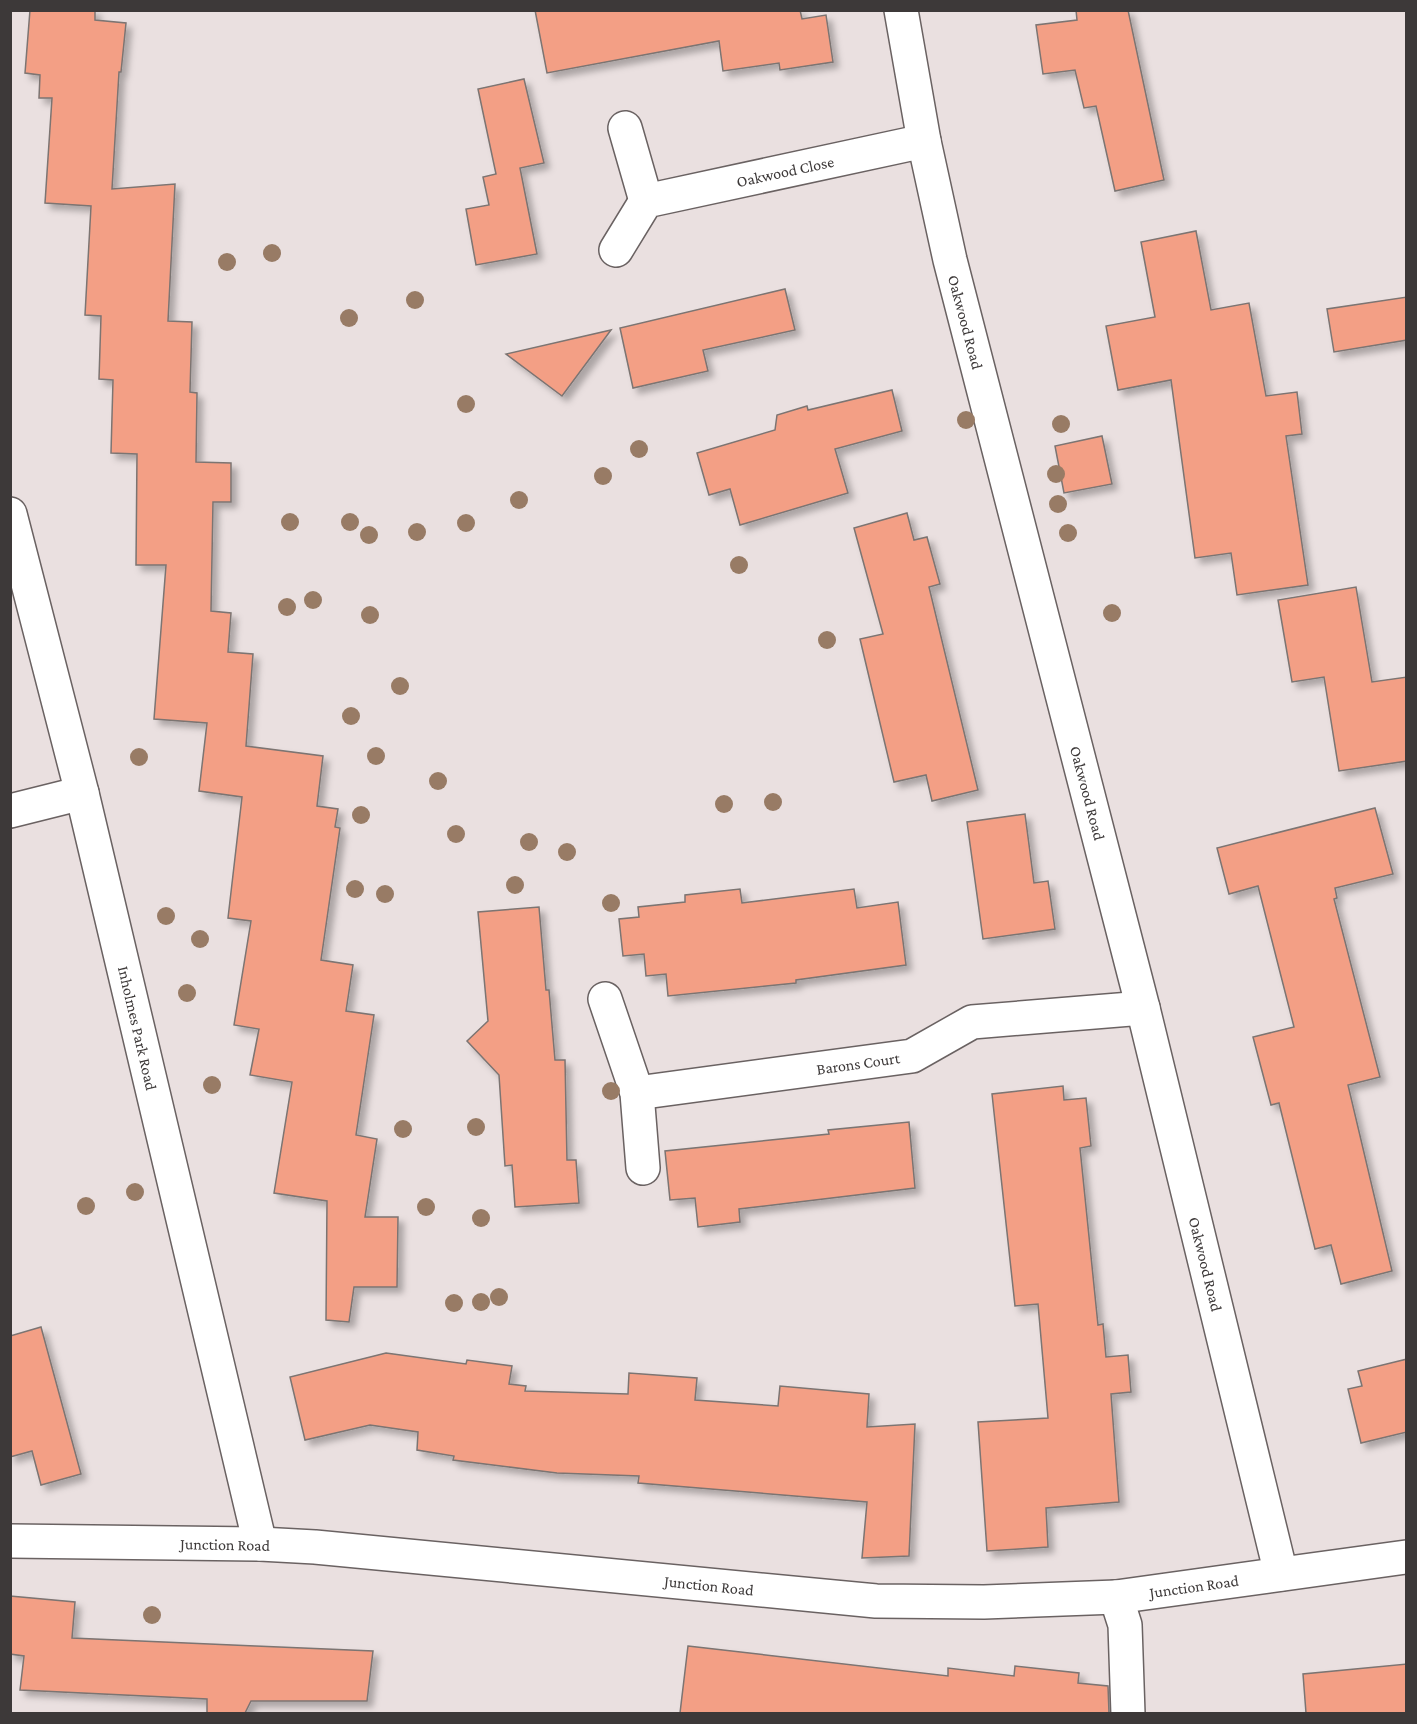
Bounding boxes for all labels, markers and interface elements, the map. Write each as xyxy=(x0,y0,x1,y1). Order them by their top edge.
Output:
street label: Oakwood Close xyxy=(735,153,835,190)
street label: Oakwood Road xyxy=(945,273,986,372)
street label: Oakwood Road xyxy=(1067,744,1108,843)
street label: Inholmes Park Road xyxy=(115,964,160,1093)
street label: Barons Court xyxy=(815,1049,902,1078)
street label: Oakwood Road xyxy=(1186,1215,1226,1314)
street label: Junction Road xyxy=(178,1535,271,1555)
street label: Junction Road xyxy=(661,1572,755,1600)
street label: Junction Road xyxy=(1146,1572,1241,1602)

